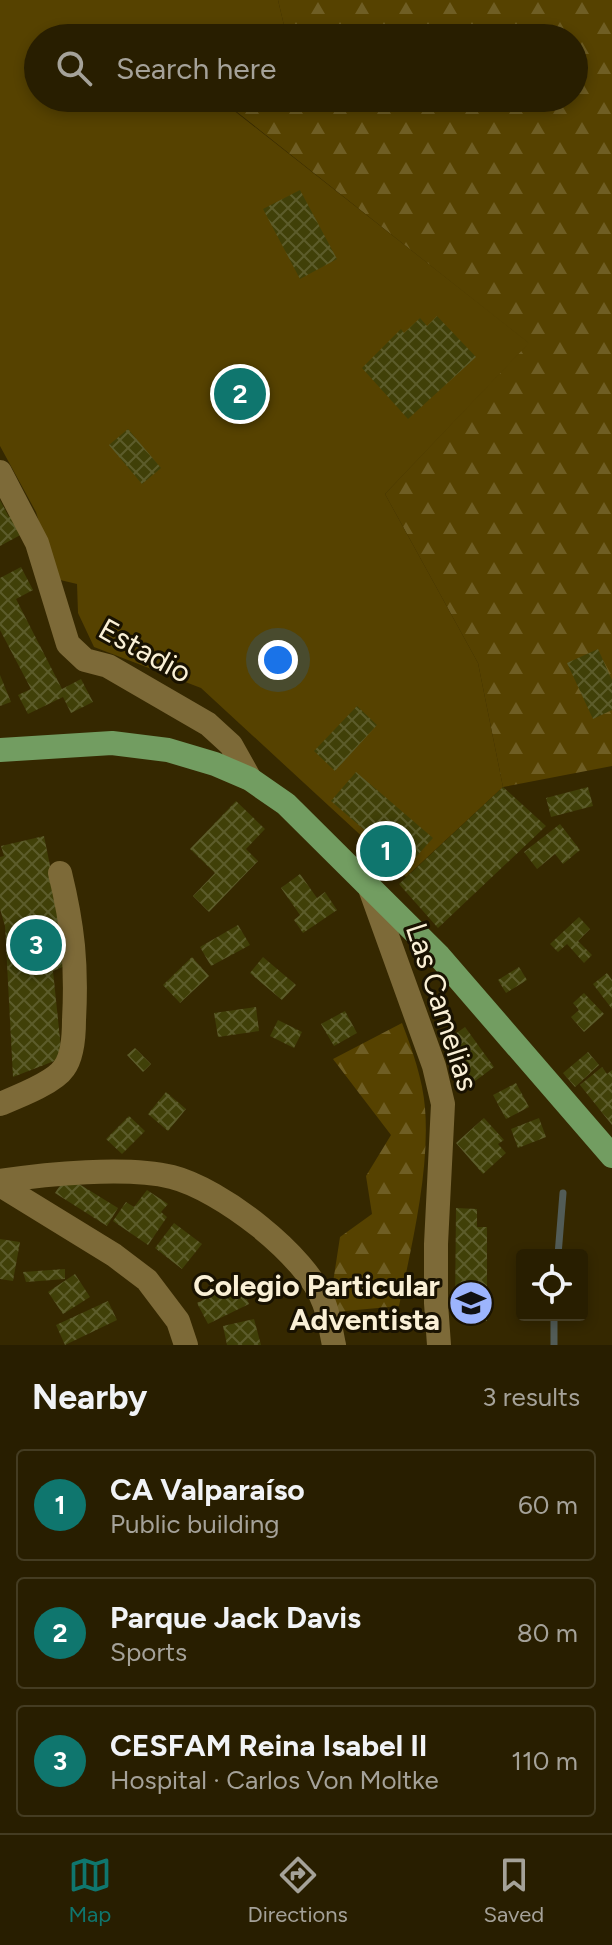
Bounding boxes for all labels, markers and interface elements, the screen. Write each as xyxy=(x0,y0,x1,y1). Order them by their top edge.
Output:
search box xyxy=(24,24,588,112)
icon: search xyxy=(52,46,96,90)
text: Search here xyxy=(116,50,276,87)
pin: 2 xyxy=(214,364,266,424)
street label: Estadio xyxy=(92,610,198,691)
your location xyxy=(258,640,298,680)
pin: 1 xyxy=(360,821,412,881)
pin: 3 xyxy=(10,915,62,975)
street label: Las Camelias xyxy=(398,918,487,1095)
map controls xyxy=(516,1249,588,1321)
button: locate xyxy=(516,1249,588,1321)
place label: Colegio Particular Adventista xyxy=(193,1267,440,1338)
school or university icon: Colegio Particular Adventista xyxy=(447,1279,495,1327)
text: Nearby xyxy=(32,1377,147,1418)
text: 3 results xyxy=(482,1381,580,1413)
text: CA Valparaíso xyxy=(110,1471,305,1508)
text: 1 xyxy=(55,1489,65,1521)
text: 60 m xyxy=(518,1489,578,1521)
text: Public building xyxy=(110,1508,279,1540)
text: Parque Jack Davis xyxy=(110,1599,361,1636)
text: 2 xyxy=(52,1617,68,1649)
text: 80 m xyxy=(517,1617,578,1649)
text: Sports xyxy=(110,1636,187,1668)
text: CESFAM Reina Isabel II xyxy=(110,1727,428,1764)
text: 3 xyxy=(53,1745,67,1777)
text: 110 m xyxy=(511,1745,578,1777)
text: Hospital · Carlos Von Moltke xyxy=(110,1764,439,1796)
tab: Map xyxy=(68,1853,112,1928)
tab: Directions xyxy=(248,1853,348,1928)
tab: Saved xyxy=(483,1853,544,1928)

